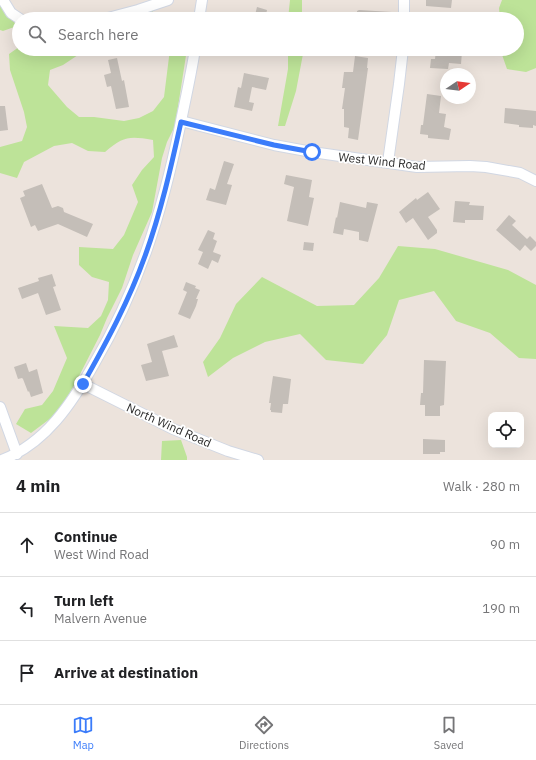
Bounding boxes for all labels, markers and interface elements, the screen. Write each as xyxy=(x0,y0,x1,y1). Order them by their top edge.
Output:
search box xyxy=(12,12,524,56)
icon: search xyxy=(26,23,48,45)
text: Search here xyxy=(58,25,138,44)
north arrow xyxy=(440,68,476,104)
route start xyxy=(303,143,321,161)
street label: West Wind Road xyxy=(338,149,426,173)
route end xyxy=(74,375,92,393)
street label: North Wind Road xyxy=(124,400,214,450)
map controls xyxy=(488,412,524,448)
button: locate xyxy=(488,412,524,448)
text: 4 min xyxy=(16,475,60,497)
text: Walk · 280 m xyxy=(443,478,520,495)
text: Continue xyxy=(54,527,118,546)
icon: ahead xyxy=(16,534,38,556)
text: 90 m xyxy=(490,536,520,553)
text: West Wind Road xyxy=(54,546,149,563)
text: Turn left xyxy=(54,591,114,610)
icon: left xyxy=(16,598,38,620)
text: 190 m xyxy=(482,600,520,617)
text: Malvern Avenue xyxy=(54,610,147,627)
icon: arrive xyxy=(16,662,38,684)
text: Arrive at destination xyxy=(54,663,198,682)
tab: Map xyxy=(72,714,94,752)
tab: Directions xyxy=(239,714,289,752)
tab: Saved xyxy=(434,714,464,752)

